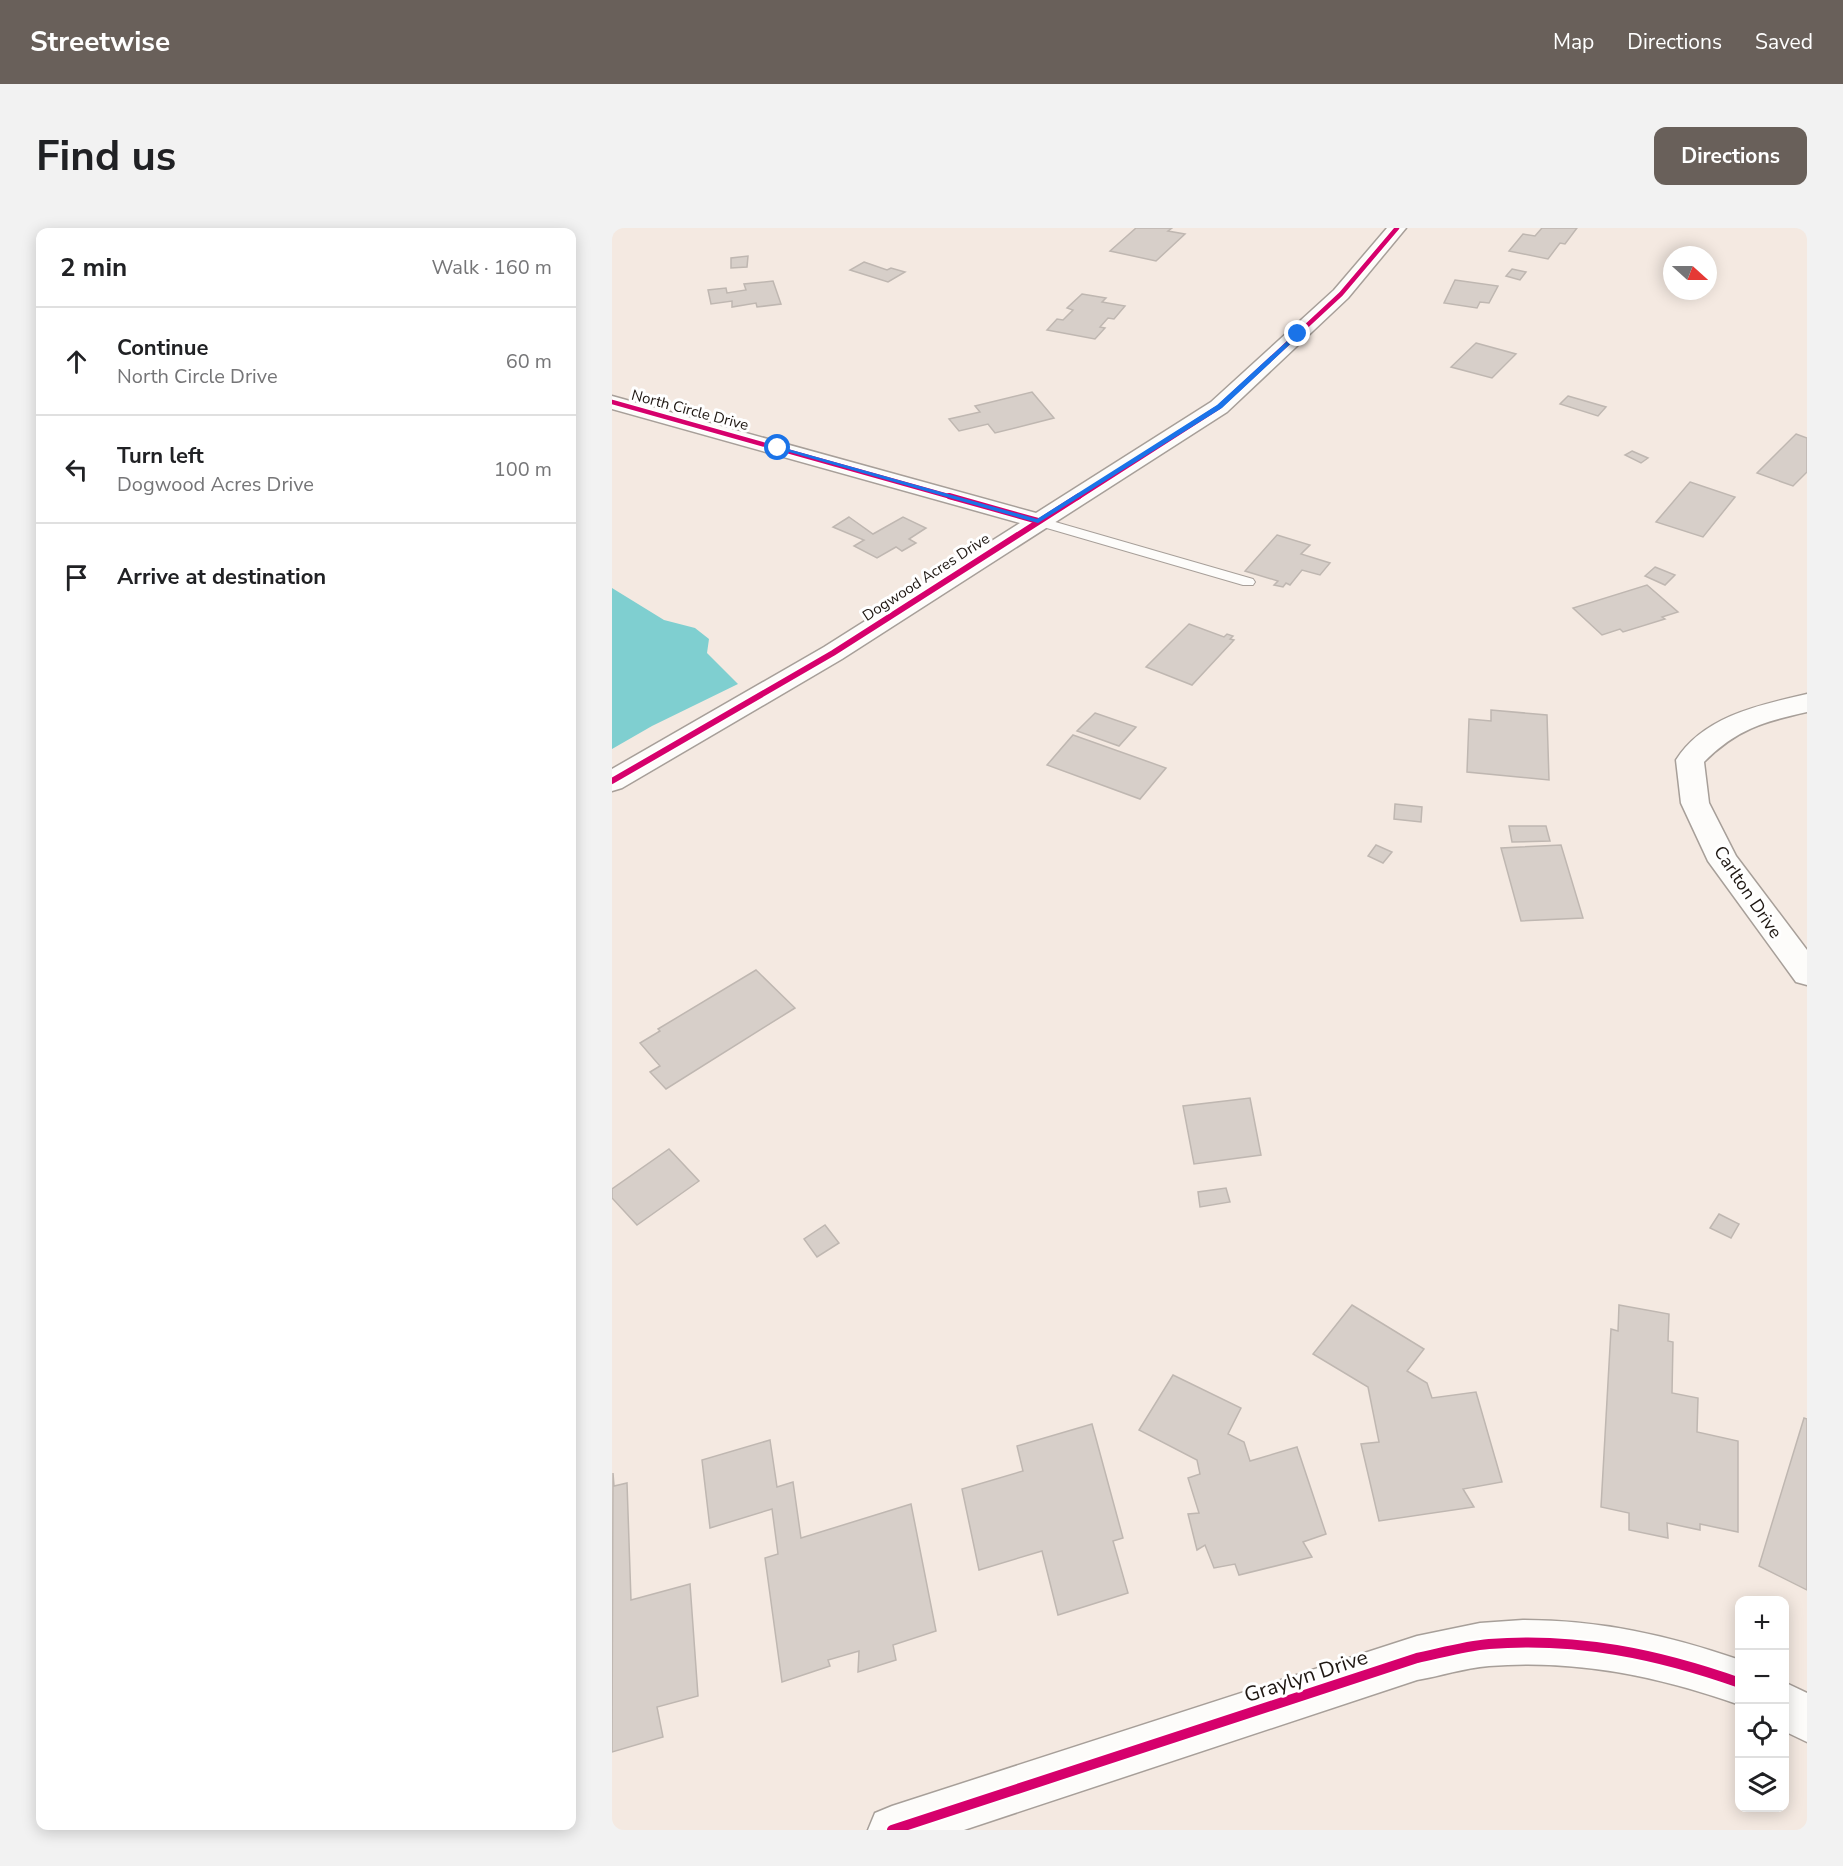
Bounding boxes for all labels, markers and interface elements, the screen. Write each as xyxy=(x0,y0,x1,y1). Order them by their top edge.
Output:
text: Streetwise xyxy=(30,23,170,61)
text: Map xyxy=(1553,28,1594,56)
text: Directions xyxy=(1627,28,1722,56)
text: Saved xyxy=(1755,28,1813,56)
button: Directions xyxy=(1654,127,1807,185)
text: Find us xyxy=(36,128,176,185)
north arrow xyxy=(1663,246,1717,300)
text: 2 min xyxy=(60,250,127,285)
text: Walk · 160 m xyxy=(432,254,552,281)
route end xyxy=(1284,320,1310,346)
text: Continue xyxy=(117,333,208,363)
icon: ahead xyxy=(60,345,93,378)
text: 60 m xyxy=(506,348,552,375)
text: North Circle Drive xyxy=(117,363,278,390)
street label: North Circle Drive xyxy=(629,385,751,435)
route start xyxy=(764,434,790,460)
text: Turn left xyxy=(117,441,204,471)
icon: left xyxy=(60,453,93,486)
text: 100 m xyxy=(494,456,552,483)
text: Dogwood Acres Drive xyxy=(117,471,314,498)
street label: Dogwood Acres Drive xyxy=(859,528,993,626)
icon: arrive xyxy=(60,561,93,594)
text: Arrive at destination xyxy=(117,562,326,592)
street label: Carlton Drive xyxy=(1708,841,1788,943)
map controls xyxy=(1735,1596,1789,1812)
button: + xyxy=(1735,1596,1789,1650)
street label: Graylyn Drive xyxy=(1241,1643,1371,1709)
button: − xyxy=(1735,1650,1789,1704)
button: locate xyxy=(1735,1704,1789,1758)
button: layers xyxy=(1735,1758,1789,1812)

